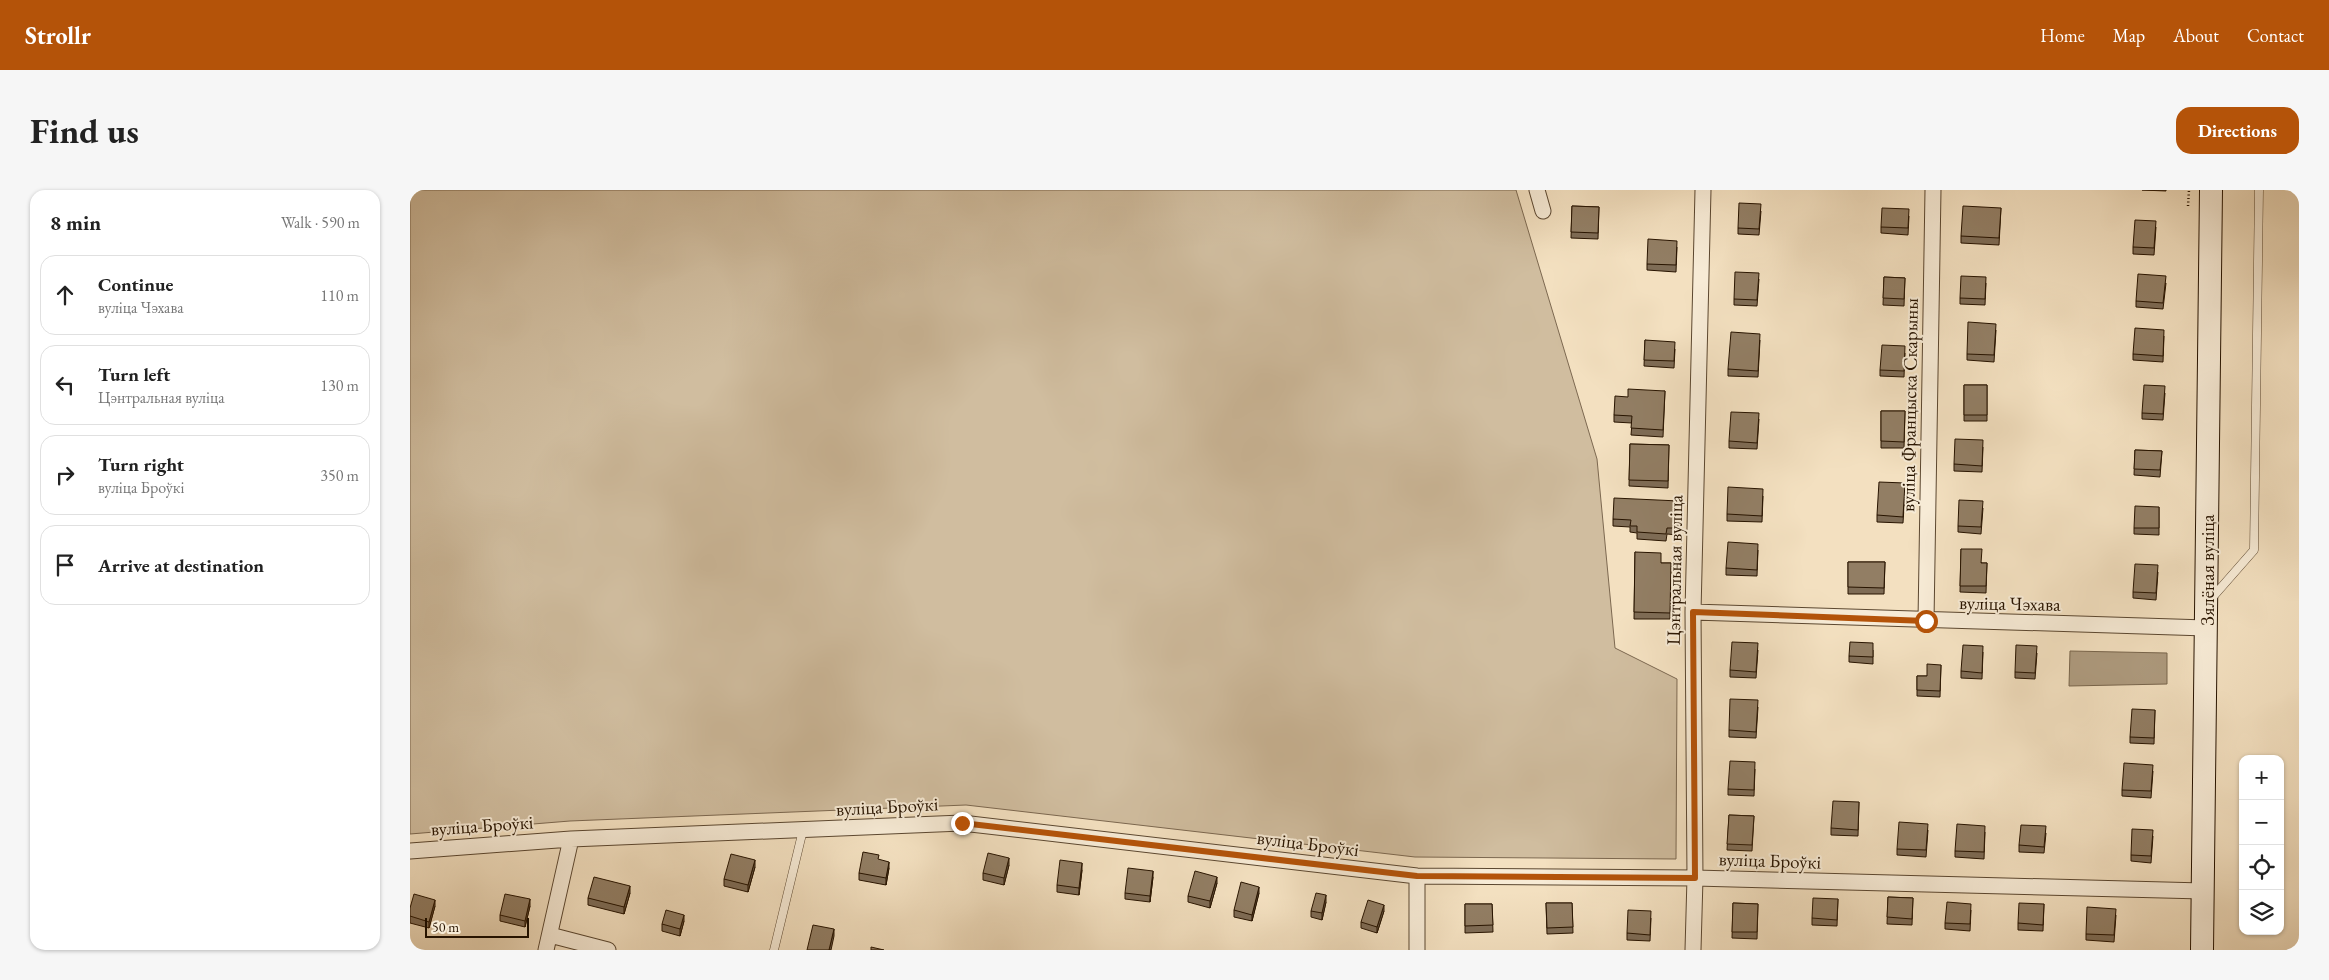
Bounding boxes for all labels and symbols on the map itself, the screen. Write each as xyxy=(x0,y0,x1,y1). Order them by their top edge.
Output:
street label: вуліца Францыска Скарыны xyxy=(1895,297,1924,512)
street label: Цэнтральная вуліца xyxy=(1661,494,1688,645)
street label: Зялёная вуліца xyxy=(2195,514,2220,626)
street label: вуліца Чэхава xyxy=(1959,590,2061,617)
route start xyxy=(1915,610,1938,633)
street label: вуліца Броўкі xyxy=(835,791,939,822)
street label: вуліца Броўкі xyxy=(430,809,534,842)
route end xyxy=(951,812,974,835)
street label: вуліца Броўкі xyxy=(1256,825,1361,862)
street label: вуліца Броўкі xyxy=(1718,846,1822,875)
scale bar xyxy=(425,915,529,938)

